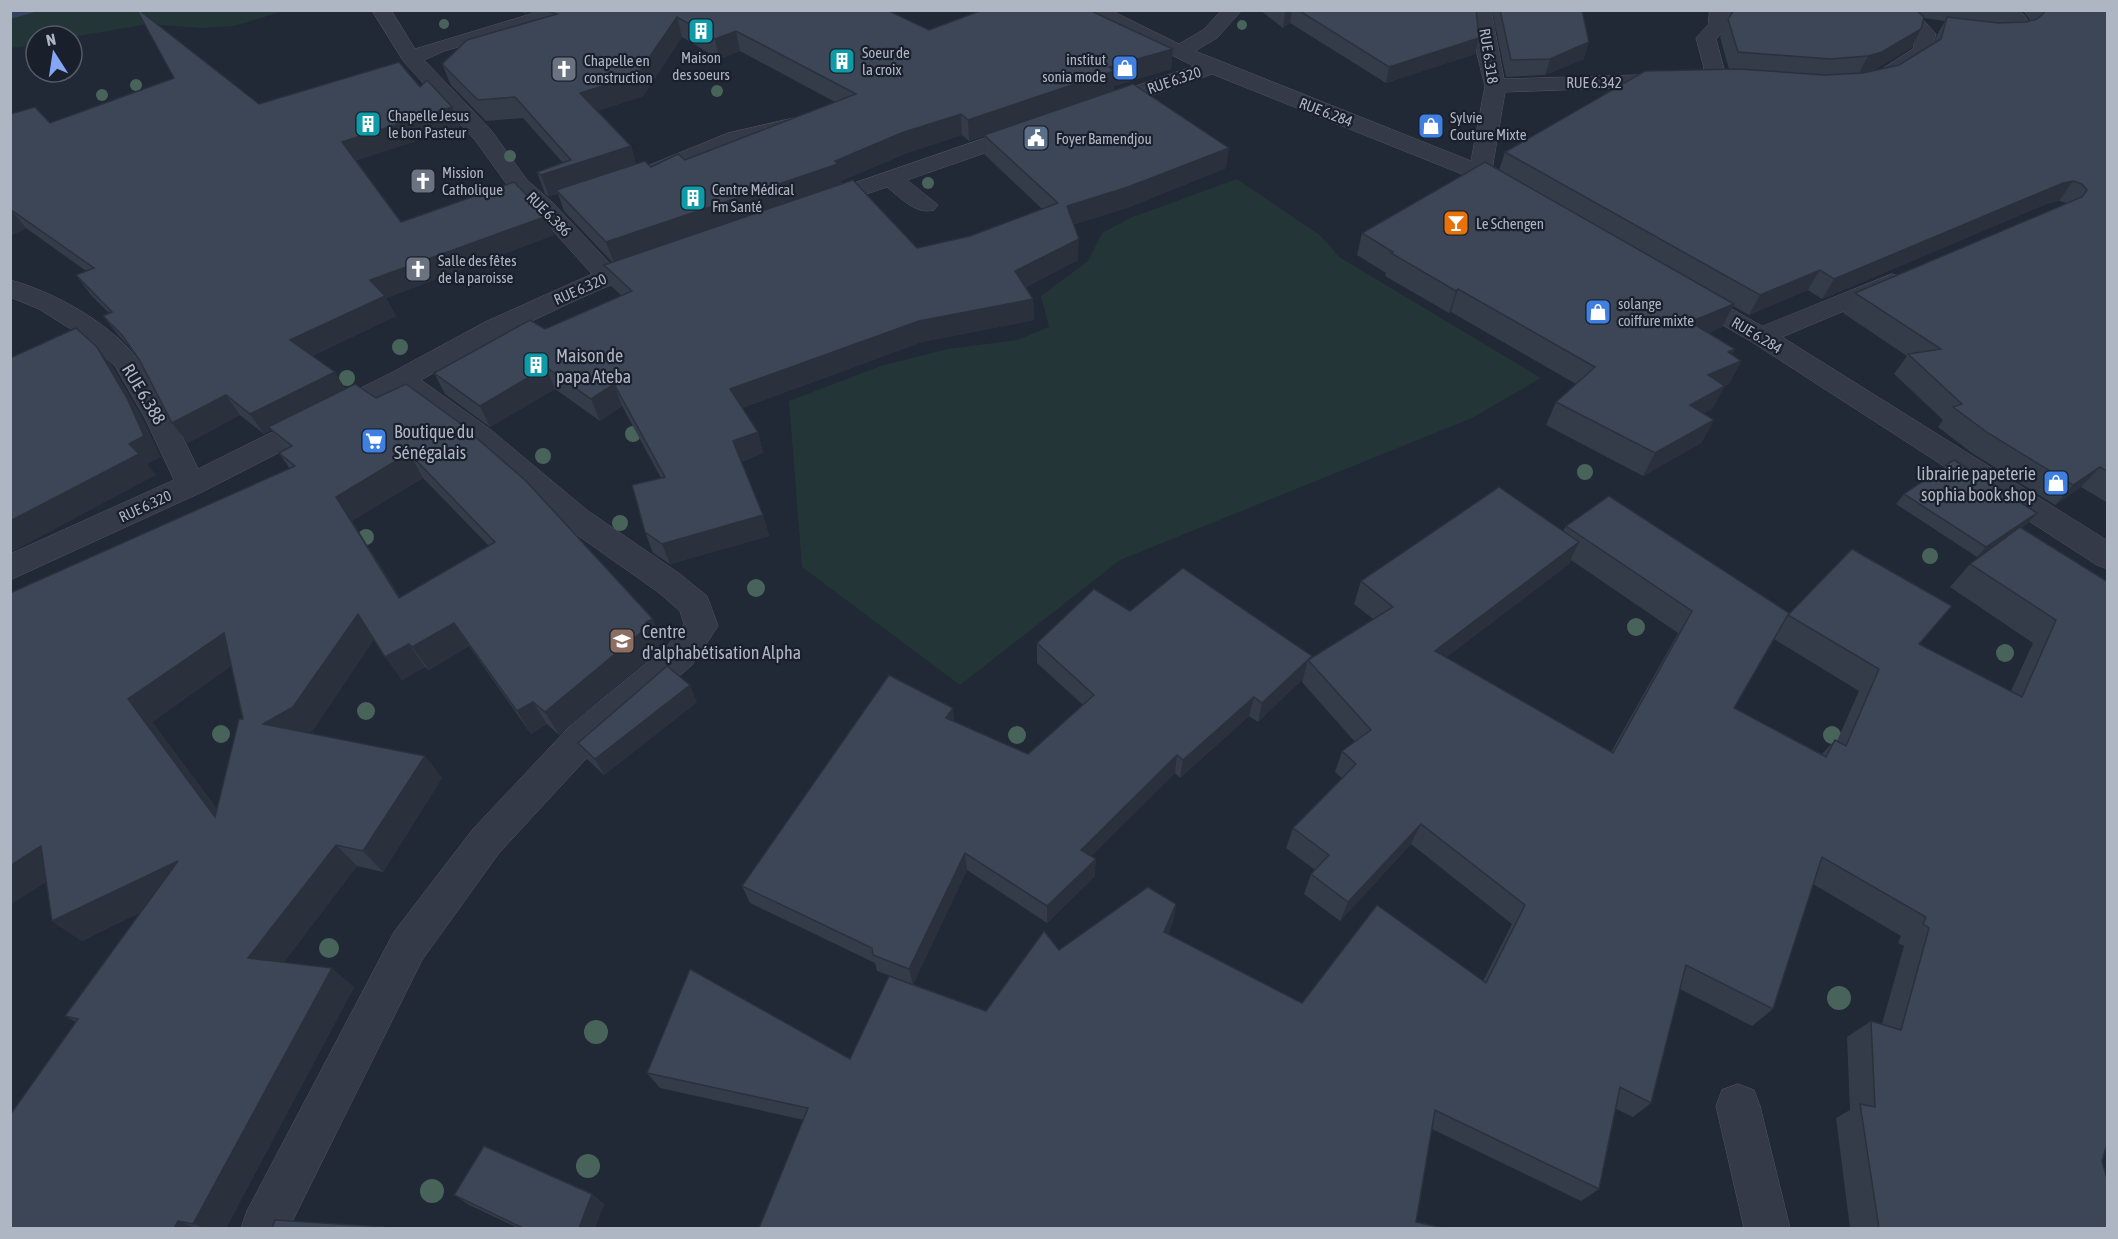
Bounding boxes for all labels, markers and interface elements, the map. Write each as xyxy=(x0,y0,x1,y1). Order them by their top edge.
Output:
building icon: Maison des soeurs xyxy=(686,16,716,46)
north arrow xyxy=(24,24,84,84)
street label: RUE 6.318 xyxy=(1476,27,1502,85)
text: N xyxy=(44,30,57,49)
place label: Soeur de la croix xyxy=(862,44,910,78)
building icon: Soeur de la croix xyxy=(827,46,857,76)
place label: Maison des soeurs xyxy=(672,49,730,83)
place label: institut sonia mode xyxy=(1042,51,1106,85)
place label: Chapelle en construction xyxy=(584,52,653,86)
shop icon: institut sonia mode xyxy=(1110,53,1140,83)
church icon: Chapelle en construction xyxy=(549,54,579,84)
street label: RUE 6.320 xyxy=(1145,63,1203,97)
street label: RUE 6.342 xyxy=(1566,74,1622,91)
street label: RUE 6.284 xyxy=(1297,94,1355,130)
place label: Chapelle Jesus le bon Pasteur xyxy=(388,107,469,141)
building icon: Chapelle Jesus le bon Pasteur xyxy=(353,109,383,139)
place label: Sylvie Couture Mixte xyxy=(1450,109,1527,143)
shop icon: Sylvie Couture Mixte xyxy=(1416,111,1446,141)
public building icon: Foyer Bamendjou xyxy=(1021,123,1051,153)
place label: Foyer Bamendjou xyxy=(1056,130,1152,147)
place label: Mission Catholique xyxy=(442,164,503,198)
church icon: Mission Catholique xyxy=(408,166,438,196)
place label: Centre Médical Fm Santé xyxy=(712,181,794,215)
building icon: Centre Médical Fm Santé xyxy=(678,183,708,213)
street label: RUE 6.386 xyxy=(523,188,575,240)
bar icon: Le Schengen xyxy=(1441,208,1471,238)
place label: Le Schengen xyxy=(1476,215,1544,232)
place label: Salle des fêtes de la paroisse xyxy=(438,252,516,286)
church icon: Salle des fêtes de la paroisse xyxy=(403,254,433,284)
street label: RUE 6.320 xyxy=(551,270,609,308)
place label: solange coiffure mixte xyxy=(1618,295,1694,329)
shop icon: solange coiffure mixte xyxy=(1583,297,1613,327)
street label: RUE 6.284 xyxy=(1729,313,1785,357)
place label: Maison de papa Ateba xyxy=(556,345,631,387)
building icon: Maison de papa Ateba xyxy=(521,350,551,380)
street label: RUE 6.388 xyxy=(118,360,170,428)
place label: Boutique du Sénégalais xyxy=(394,421,474,463)
supermarket icon: Boutique du Sénégalais xyxy=(359,426,389,456)
place label: librairie papeterie sophia book shop xyxy=(1917,463,2036,505)
shop icon: librairie papeterie sophia book shop xyxy=(2041,468,2071,498)
street label: RUE 6.320 xyxy=(116,487,174,525)
place label: Centre d'alphabétisation Alpha xyxy=(642,621,801,663)
school or university icon: Centre d'alphabétisation Alpha xyxy=(607,626,637,656)

